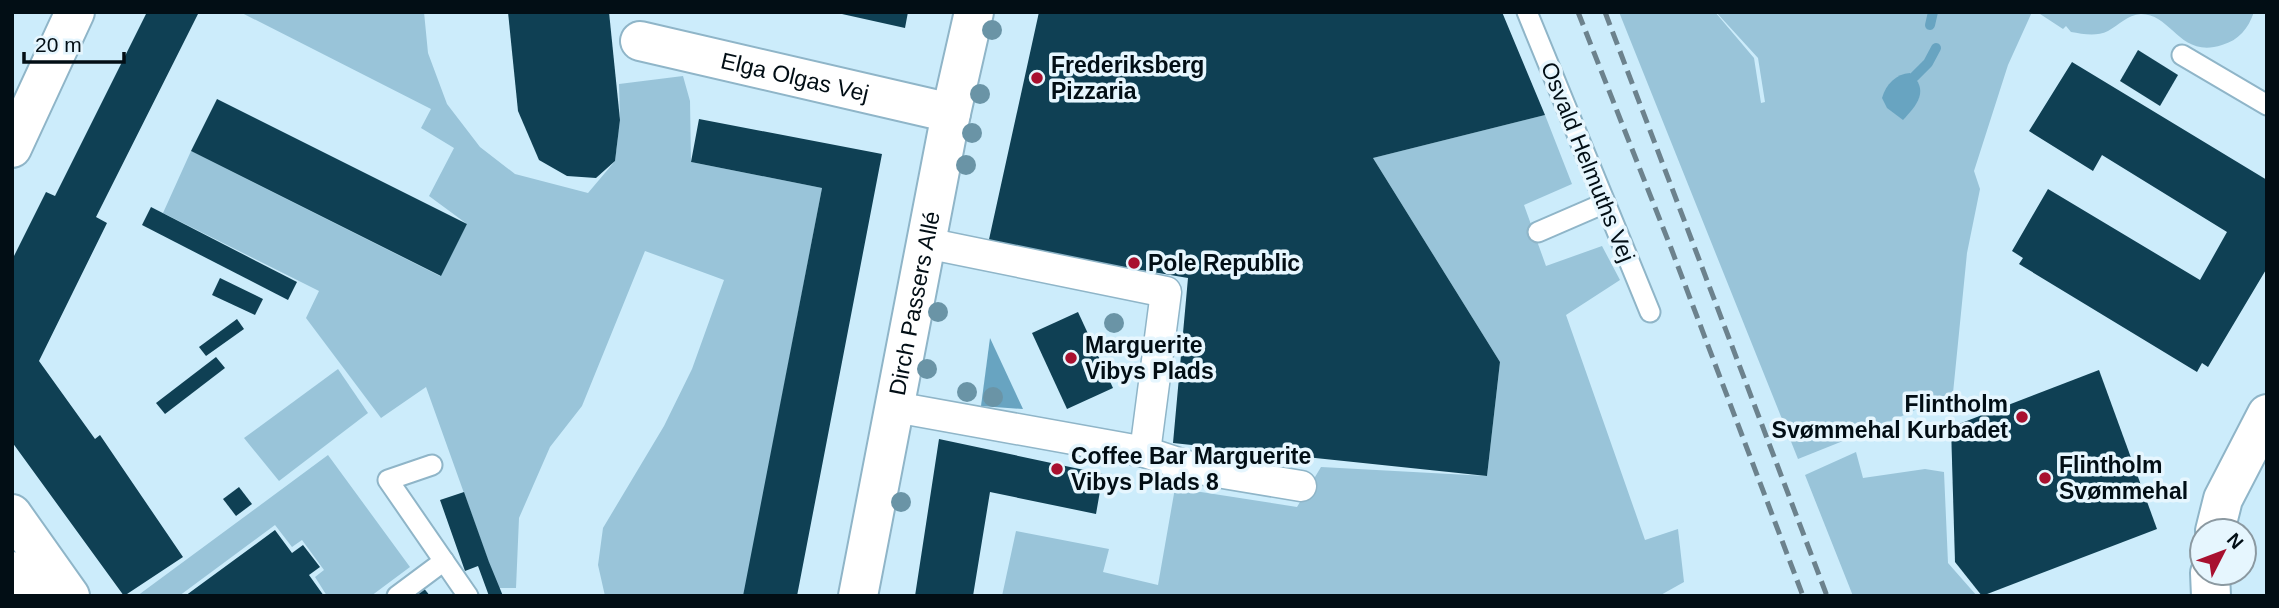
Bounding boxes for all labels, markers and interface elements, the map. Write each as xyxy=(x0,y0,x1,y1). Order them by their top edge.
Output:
scale bar xyxy=(24,21,124,65)
text: 20 m xyxy=(35,33,82,56)
street label: Elga Olgas Vej xyxy=(718,47,871,107)
place label: Frederiksberg Pizzaria xyxy=(1051,52,1204,104)
street label: Osvald Helmuths Vej xyxy=(1536,58,1640,266)
marker: Frederiksberg Pizzaria xyxy=(1029,70,1045,86)
street label: Dirch Passers Allé xyxy=(884,209,945,398)
place label: Pole Republic xyxy=(1148,250,1300,276)
marker: Pole Republic xyxy=(1126,255,1142,271)
place label: Marguerite Vibys Plads xyxy=(1085,332,1214,384)
marker: Marguerite Vibys Plads xyxy=(1063,350,1079,366)
place label: Flintholm Svømmehal Kurbadet xyxy=(1772,391,2008,443)
marker: Flintholm Svømmehal Kurbadet xyxy=(2014,409,2030,425)
place label: Coffee Bar Marguerite Vibys Plads 8 xyxy=(1071,443,1311,495)
place label: Flintholm Svømmehal xyxy=(2059,452,2188,504)
marker: Coffee Bar Marguerite Vibys Plads 8 xyxy=(1049,461,1065,477)
marker: Flintholm Svømmehal xyxy=(2037,470,2053,486)
north arrow xyxy=(2188,517,2258,587)
text: N xyxy=(2223,529,2248,553)

